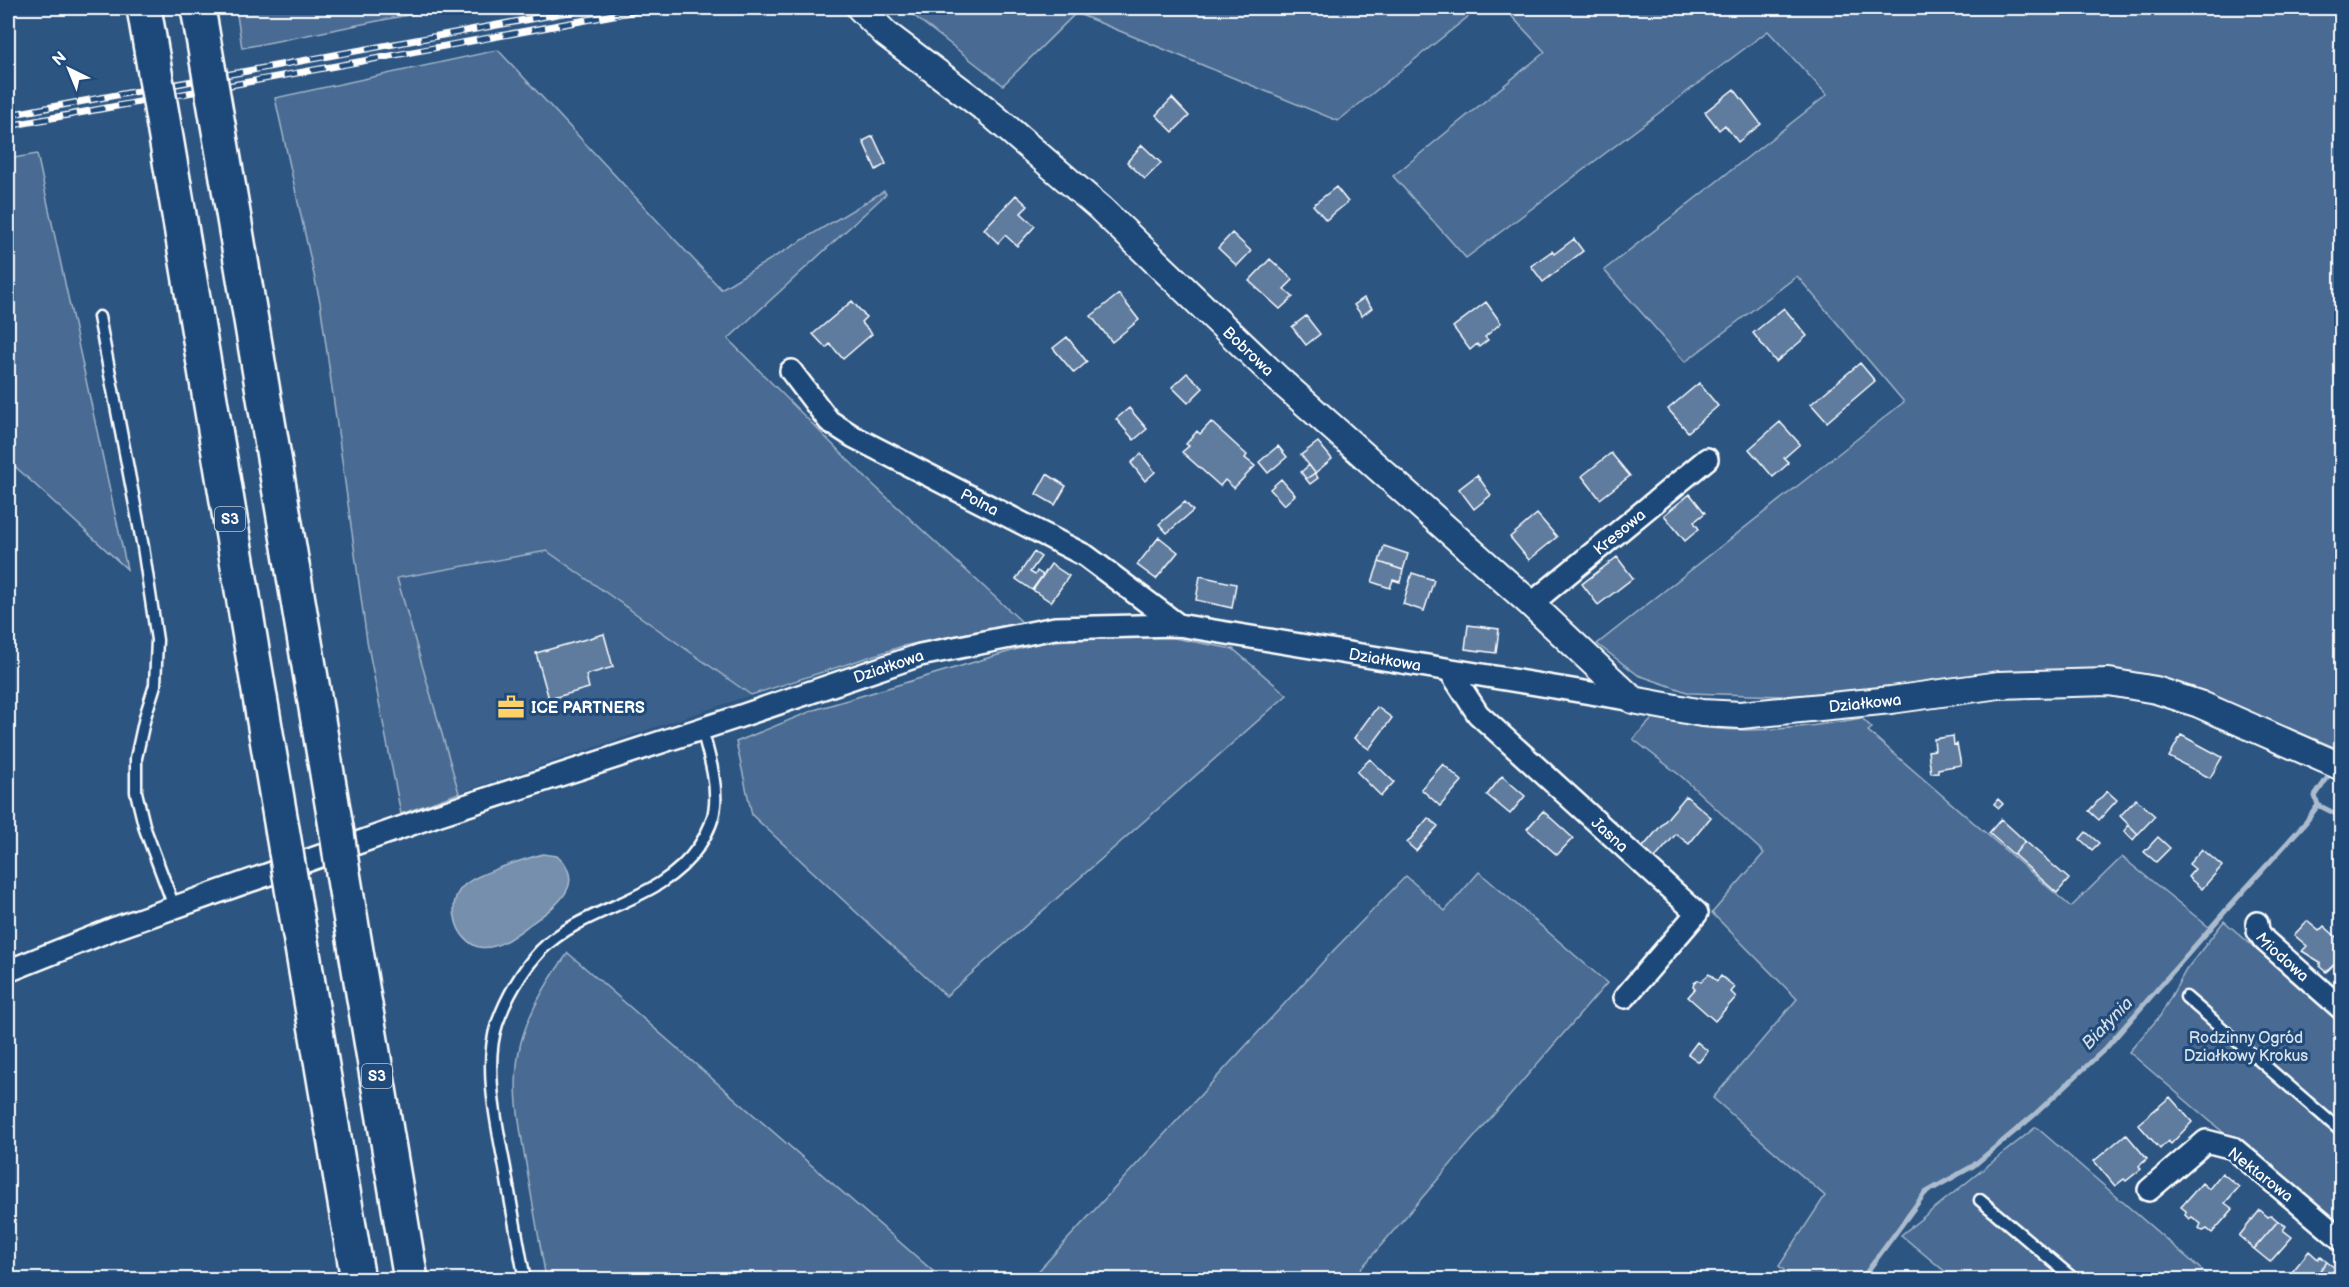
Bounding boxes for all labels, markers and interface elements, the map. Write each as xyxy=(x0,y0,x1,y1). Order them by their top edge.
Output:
north arrow xyxy=(39,39,99,99)
text: N xyxy=(49,48,71,70)
street label: Bobrowa xyxy=(1218,323,1277,381)
street label: Polna xyxy=(957,485,1001,521)
street label: Kresowa xyxy=(1590,506,1650,560)
road number: S3 xyxy=(215,507,245,531)
street label: Działkowa xyxy=(1347,645,1422,676)
street label: Działkowa xyxy=(851,646,927,688)
street label: Działkowa xyxy=(1828,691,1903,717)
office icon: ICE PARTNERS xyxy=(496,692,526,722)
place label: ICE PARTNERS xyxy=(531,699,645,718)
street label: Jasna xyxy=(1587,814,1632,857)
street label: Miodowa xyxy=(2251,930,2312,986)
water label: Białynia xyxy=(2077,993,2137,1054)
park label: Rodzinny Ogród Działkowy Krokus xyxy=(2184,1029,2308,1066)
road number: S3 xyxy=(362,1064,392,1088)
street label: Nektarowa xyxy=(2224,1144,2296,1207)

